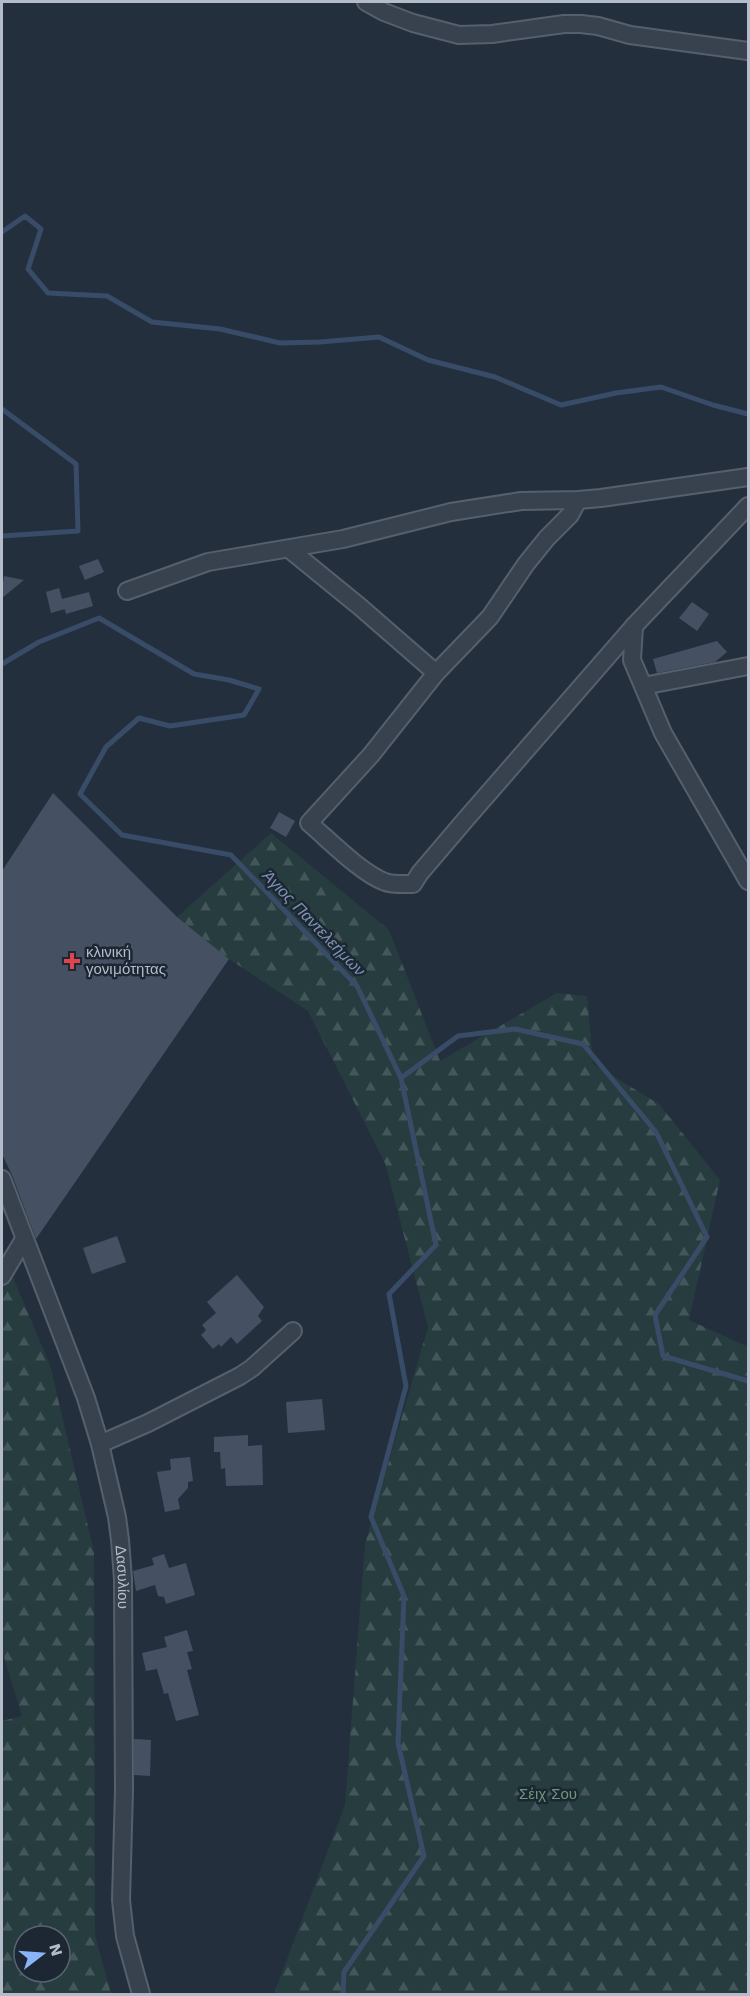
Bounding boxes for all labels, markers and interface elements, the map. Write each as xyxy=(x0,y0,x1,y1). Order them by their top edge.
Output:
water label: Άγιος Παντελεήμων xyxy=(258,865,369,980)
place label: κλινική γονιμότητας xyxy=(86,943,166,978)
marker: κλινική γονιμότητας xyxy=(63,952,81,970)
street label: Δασυλίου xyxy=(111,1545,132,1609)
park label: Σέιχ Σου xyxy=(519,1785,577,1803)
north arrow xyxy=(12,1924,72,1984)
text: N xyxy=(45,1941,67,1958)

